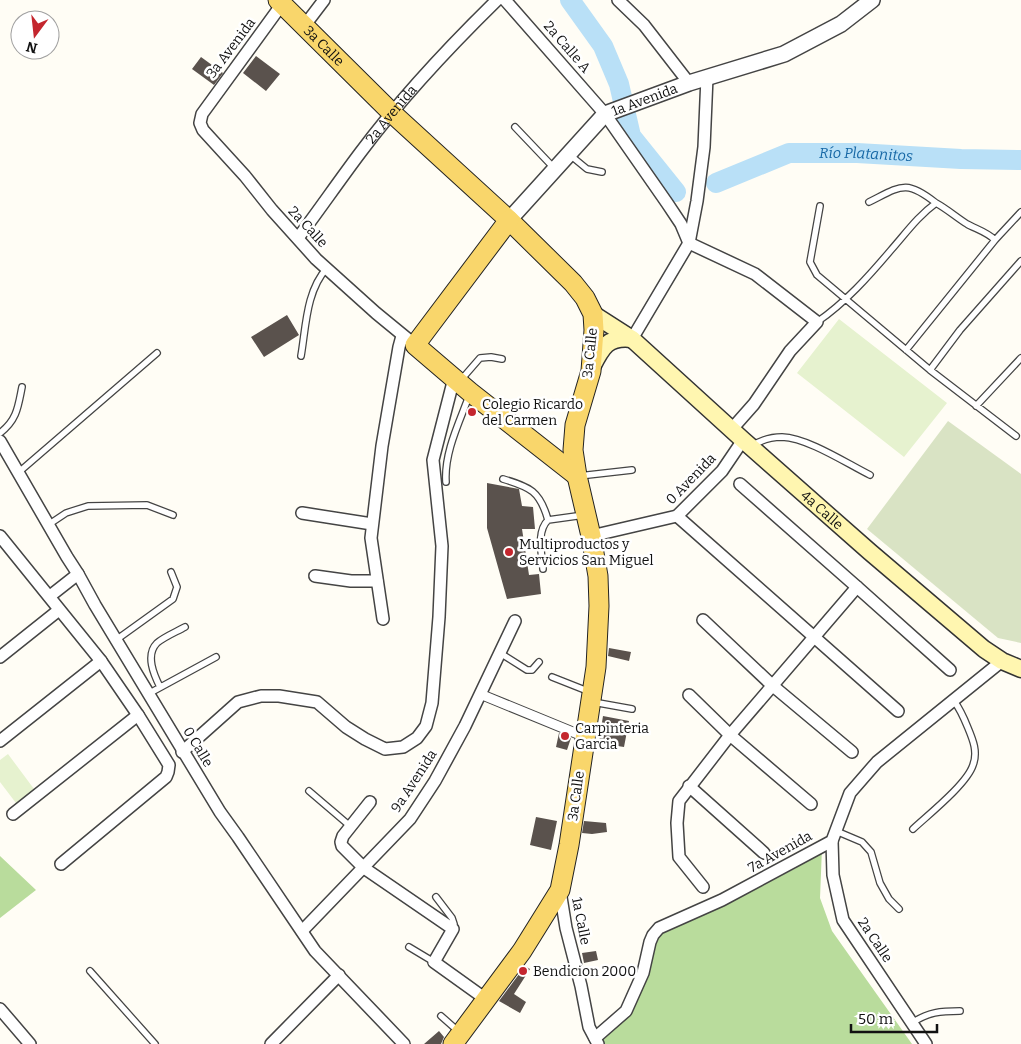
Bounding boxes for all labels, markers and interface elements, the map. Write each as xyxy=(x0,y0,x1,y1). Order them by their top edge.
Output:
north arrow xyxy=(10,10,60,60)
street label: 3a Avenida xyxy=(203,14,259,81)
street label: 2a Calle A xyxy=(540,18,594,76)
street label: 3a Calle xyxy=(300,22,348,70)
text: N xyxy=(24,37,39,57)
street label: 1a Avenida xyxy=(609,79,680,119)
street label: 2a Avenida xyxy=(362,81,420,147)
water label: Río Platanitos xyxy=(819,144,914,165)
street label: 2a Calle xyxy=(285,203,331,251)
street label: 3a Calle xyxy=(579,327,601,379)
place label: Colegio Ricardo del Carmen xyxy=(482,396,583,429)
marker: Colegio Ricardo del Carmen xyxy=(466,406,478,418)
street label: 0 Avenida xyxy=(662,450,720,508)
street label: 4a Calle xyxy=(798,487,847,533)
place label: Multiproductos y Servicios San Miguel xyxy=(519,536,654,569)
marker: Multiproductos y Servicios San Miguel xyxy=(503,546,515,558)
place label: Carpinteria Garcia xyxy=(575,720,649,753)
street label: 0 Calle xyxy=(179,724,217,770)
marker: Carpinteria Garcia xyxy=(559,730,571,742)
street label: 9a Avenida xyxy=(387,746,441,816)
street label: 3a Calle xyxy=(564,770,588,822)
street label: 7a Avenida xyxy=(745,827,815,876)
street label: 1a Calle xyxy=(568,896,594,946)
street label: 2a Calle xyxy=(854,914,896,966)
place label: Bendicion 2000 xyxy=(533,963,636,980)
marker: Bendicion 2000 xyxy=(517,965,529,977)
scale bar xyxy=(851,1002,937,1034)
text: 50 m xyxy=(858,1010,894,1028)

